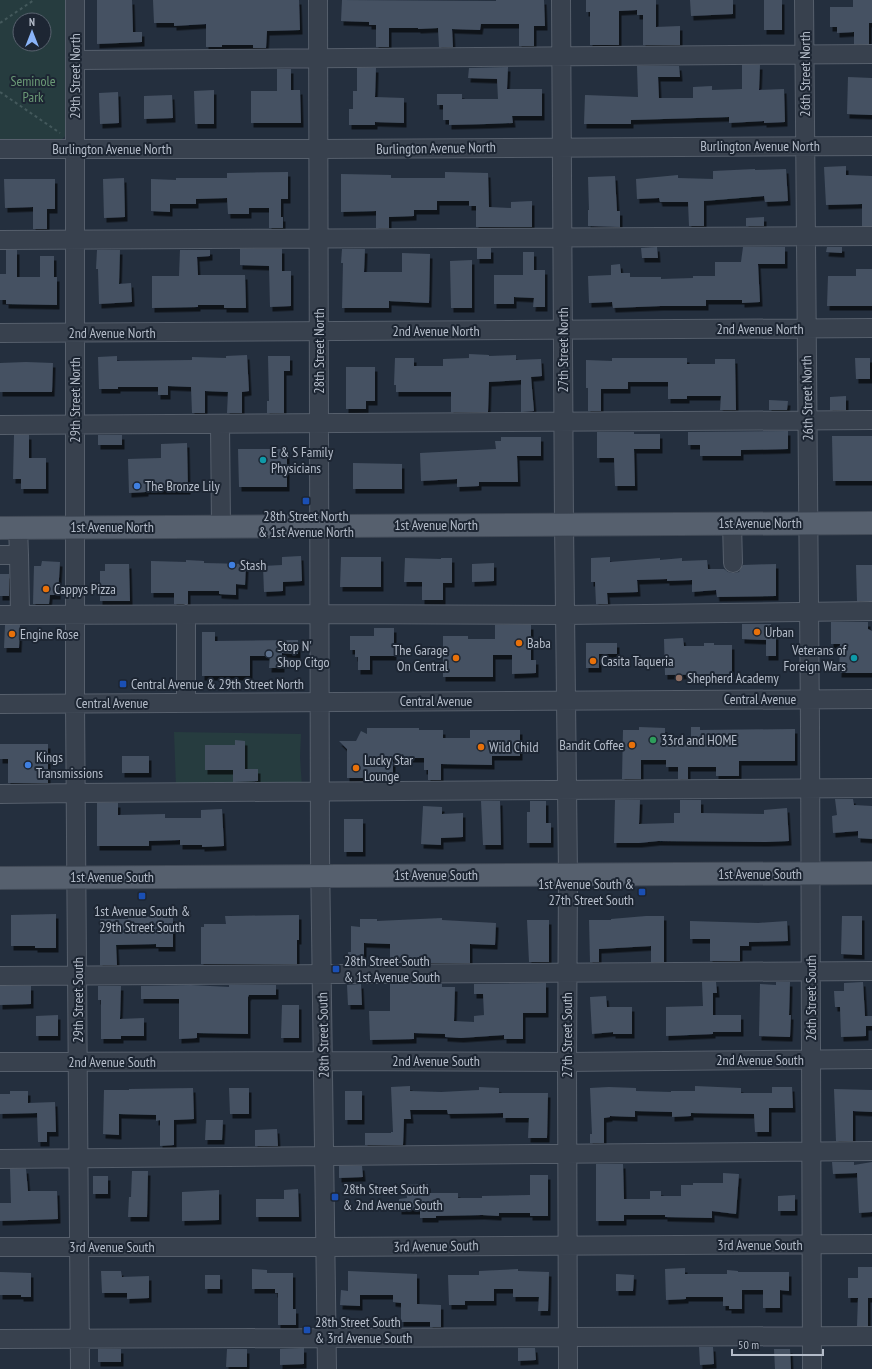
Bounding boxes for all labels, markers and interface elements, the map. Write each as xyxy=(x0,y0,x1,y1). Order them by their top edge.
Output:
north arrow xyxy=(12,12,52,52)
text: N xyxy=(29,15,35,29)
street label: 26th Street North xyxy=(796,31,814,117)
street label: 29th Street North xyxy=(66,33,84,119)
park label: Seminole Park xyxy=(10,72,56,106)
street label: Burlington Avenue North xyxy=(700,137,820,155)
street label: Burlington Avenue North xyxy=(376,138,496,158)
street label: Burlington Avenue North xyxy=(52,140,172,158)
street label: 27th Street North xyxy=(554,307,572,393)
street label: 28th Street North xyxy=(310,308,328,394)
street label: 2nd Avenue North xyxy=(716,320,804,338)
street label: 2nd Avenue North xyxy=(392,322,480,340)
street label: 2nd Avenue North xyxy=(68,324,156,342)
street label: 26th Street North xyxy=(797,355,817,441)
street label: 29th Street North xyxy=(66,357,84,443)
place label: E & S Family Physicians xyxy=(271,443,334,477)
marker: E & S Family Physicians xyxy=(258,455,268,465)
place label: The Bronze Lily xyxy=(145,477,221,495)
marker: The Bronze Lily xyxy=(132,481,142,491)
marker: 28th Street North & 1st Avenue North xyxy=(301,496,311,506)
place label: 28th Street North & 1st Avenue North xyxy=(258,507,354,541)
street label: 1st Avenue North xyxy=(718,514,802,532)
street label: 1st Avenue North xyxy=(394,516,478,534)
street label: 1st Avenue North xyxy=(70,518,154,536)
place label: Stash xyxy=(240,556,266,574)
marker: Stash xyxy=(227,560,237,570)
place label: Cappys Pizza xyxy=(54,580,116,598)
marker: Cappys Pizza xyxy=(41,584,51,594)
place label: Urban xyxy=(765,623,794,641)
place label: Engine Rose xyxy=(20,625,79,643)
marker: Urban xyxy=(752,627,762,637)
marker: Engine Rose xyxy=(7,629,17,639)
place label: Baba xyxy=(527,634,551,652)
place label: Stop N' Shop Citgo xyxy=(277,637,330,671)
marker: Baba xyxy=(514,638,524,648)
place label: The Garage On Central xyxy=(393,641,449,675)
place label: Veterans of Foreign Wars xyxy=(783,641,846,675)
marker: Stop N' Shop Citgo xyxy=(264,649,274,659)
place label: Casita Taqueria xyxy=(601,652,674,670)
marker: The Garage On Central xyxy=(451,653,461,663)
marker: Veterans of Foreign Wars xyxy=(849,653,859,663)
marker: Casita Taqueria xyxy=(588,656,598,666)
place label: Shepherd Academy xyxy=(687,669,779,687)
marker: Shepherd Academy xyxy=(674,673,684,683)
place label: Central Avenue & 29th Street North xyxy=(131,675,304,693)
marker: Central Avenue & 29th Street North xyxy=(118,679,128,689)
street label: Central Avenue xyxy=(724,690,796,708)
street label: Central Avenue xyxy=(400,692,472,710)
street label: Central Avenue xyxy=(76,694,148,712)
place label: 33rd and HOME xyxy=(661,731,737,749)
marker: 33rd and HOME xyxy=(648,735,658,745)
place label: Bandit Coffee xyxy=(559,736,624,754)
place label: Wild Child xyxy=(489,738,539,756)
marker: Bandit Coffee xyxy=(627,740,637,750)
marker: Wild Child xyxy=(476,742,486,752)
place label: Kings Transmissions xyxy=(36,748,103,782)
place label: Lucky Star Lounge xyxy=(364,751,413,785)
marker: Kings Transmissions xyxy=(23,760,33,770)
marker: Lucky Star Lounge xyxy=(351,763,361,773)
street label: 1st Avenue South xyxy=(718,865,802,883)
street label: 1st Avenue South xyxy=(394,866,478,884)
street label: 1st Avenue South xyxy=(70,868,154,886)
place label: 1st Avenue South & 27th Street South xyxy=(538,875,634,909)
marker: 1st Avenue South & 27th Street South xyxy=(637,887,647,897)
marker: 1st Avenue South & 29th Street South xyxy=(137,891,147,901)
place label: 1st Avenue South & 29th Street South xyxy=(94,902,190,936)
place label: 28th Street South & 1st Avenue South xyxy=(344,952,440,986)
street label: 26th Street South xyxy=(802,955,820,1041)
street label: 29th Street South xyxy=(69,957,87,1043)
marker: 28th Street South & 1st Avenue South xyxy=(331,964,341,974)
street label: 28th Street South xyxy=(313,992,333,1078)
street label: 27th Street South xyxy=(558,992,576,1078)
street label: 2nd Avenue South xyxy=(716,1051,804,1069)
street label: 2nd Avenue South xyxy=(392,1052,480,1070)
street label: 2nd Avenue South xyxy=(68,1053,156,1071)
place label: 28th Street South & 2nd Avenue South xyxy=(343,1180,443,1214)
marker: 28th Street South & 2nd Avenue South xyxy=(330,1192,340,1202)
street label: 3rd Avenue South xyxy=(393,1236,479,1256)
street label: 3rd Avenue South xyxy=(717,1236,803,1254)
street label: 3rd Avenue South xyxy=(69,1238,155,1256)
place label: 28th Street South & 3rd Avenue South xyxy=(315,1313,412,1347)
marker: 28th Street South & 3rd Avenue South xyxy=(302,1325,312,1335)
scale bar xyxy=(732,1331,823,1357)
text: 50 m xyxy=(738,1337,759,1352)

